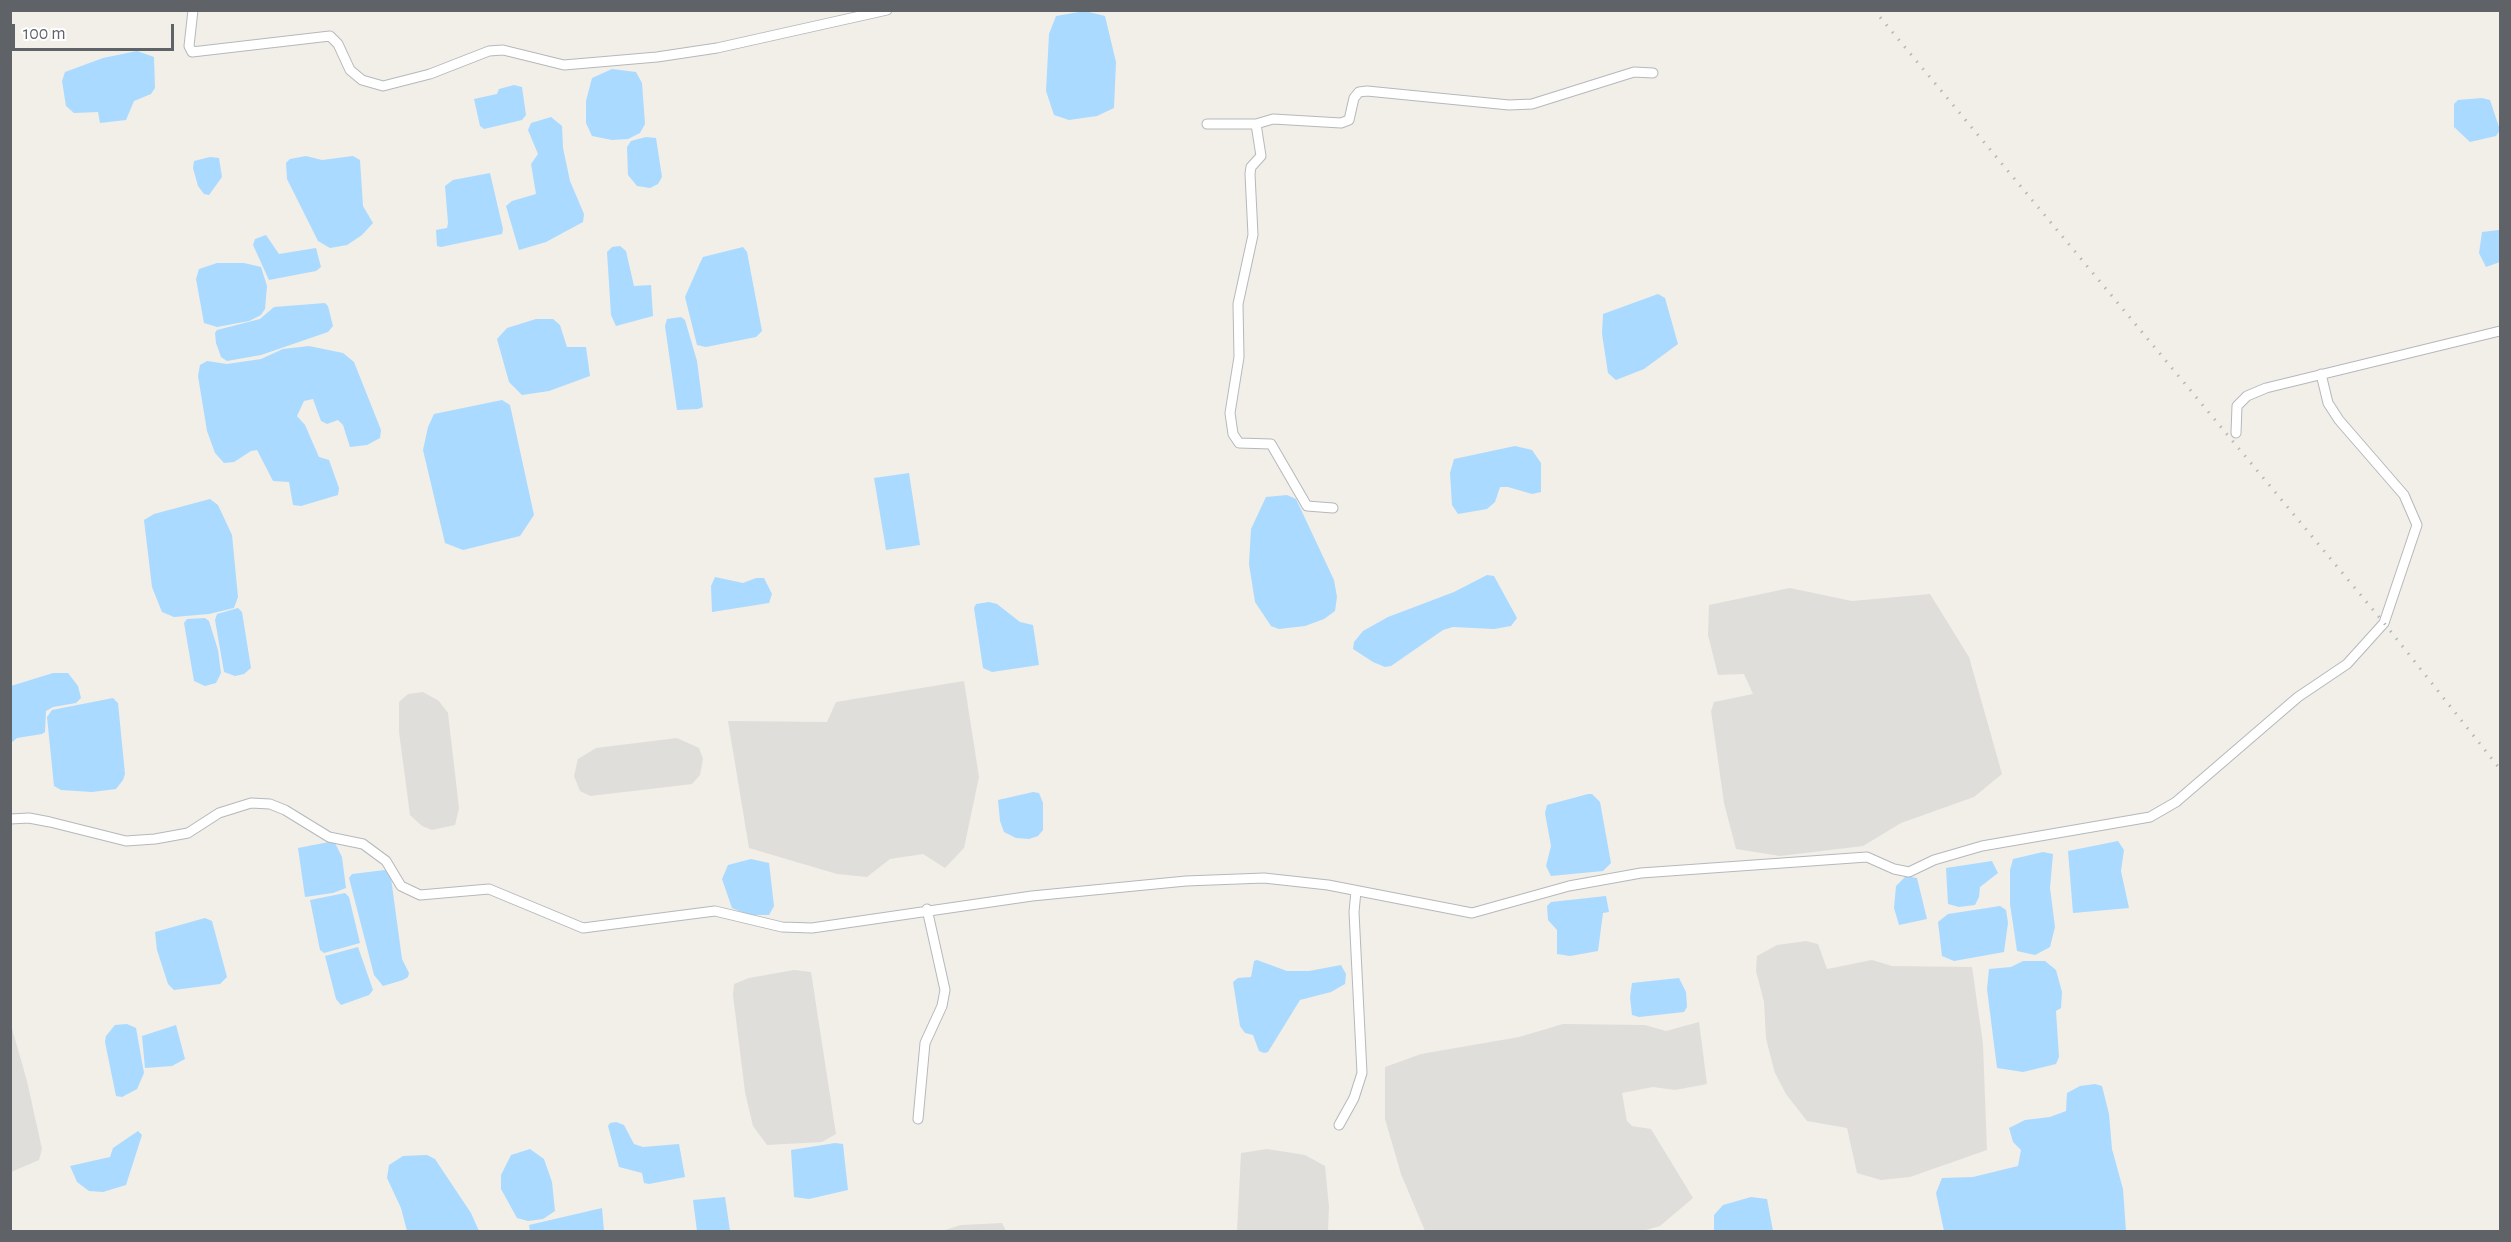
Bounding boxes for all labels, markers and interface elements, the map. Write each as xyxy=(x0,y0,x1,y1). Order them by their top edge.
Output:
scale bar xyxy=(15,12,177,50)
text: 100 m xyxy=(23,25,66,43)

